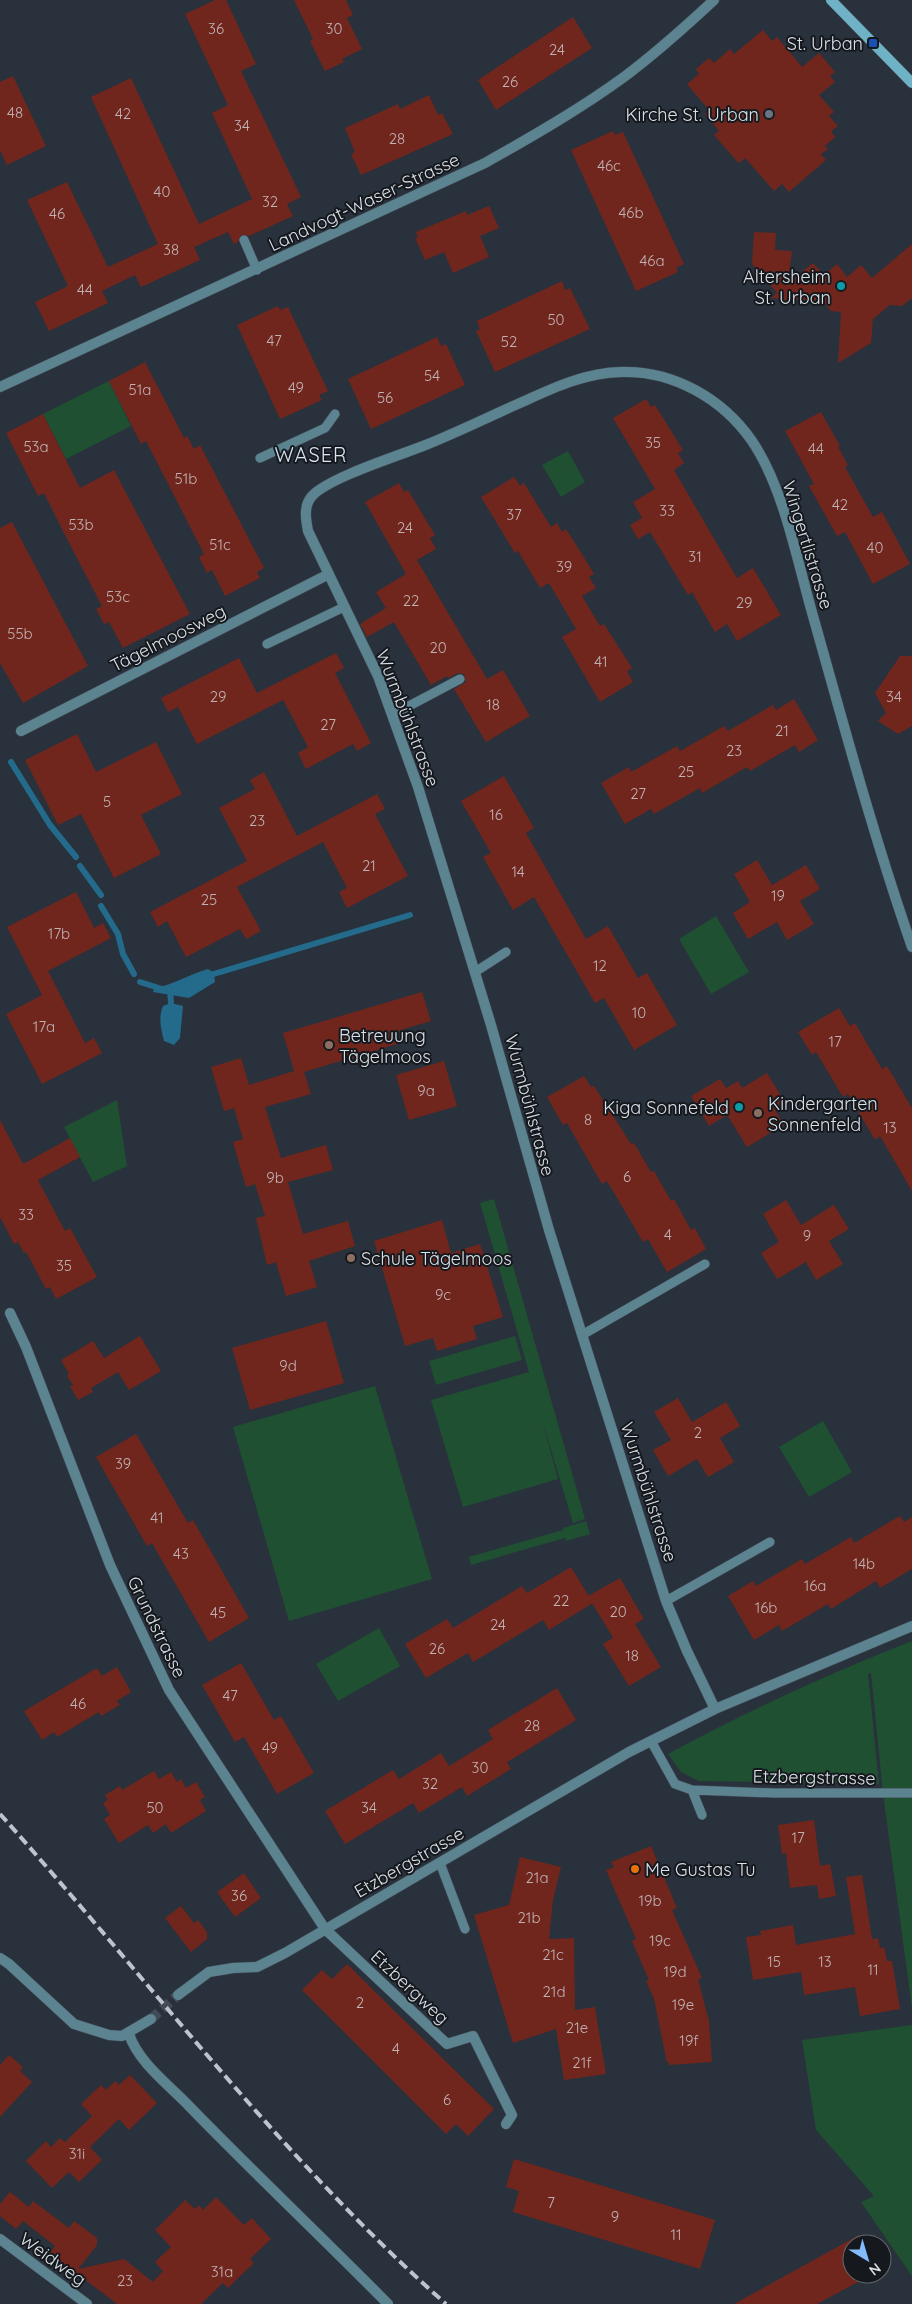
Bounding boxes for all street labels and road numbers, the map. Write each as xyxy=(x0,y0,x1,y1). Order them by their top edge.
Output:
street label: Landvogt-Waser-Strasse xyxy=(265,148,463,256)
street label: Wingertlistrasse xyxy=(778,478,838,612)
street label: Tägelmoosweg xyxy=(106,599,230,677)
street label: Wurmbühlstrasse xyxy=(371,646,445,790)
street label: Wurmbühlstrasse xyxy=(500,1032,560,1178)
street label: Wurmbühlstrasse xyxy=(616,1419,682,1565)
street label: Grundstrasse xyxy=(123,1572,191,1682)
street label: Etzbergstrasse xyxy=(752,1764,876,1790)
street label: Etzbergstrasse xyxy=(350,1821,468,1903)
street label: Etzbergweg xyxy=(366,1945,454,2029)
street label: Weidweg xyxy=(15,2227,91,2291)

